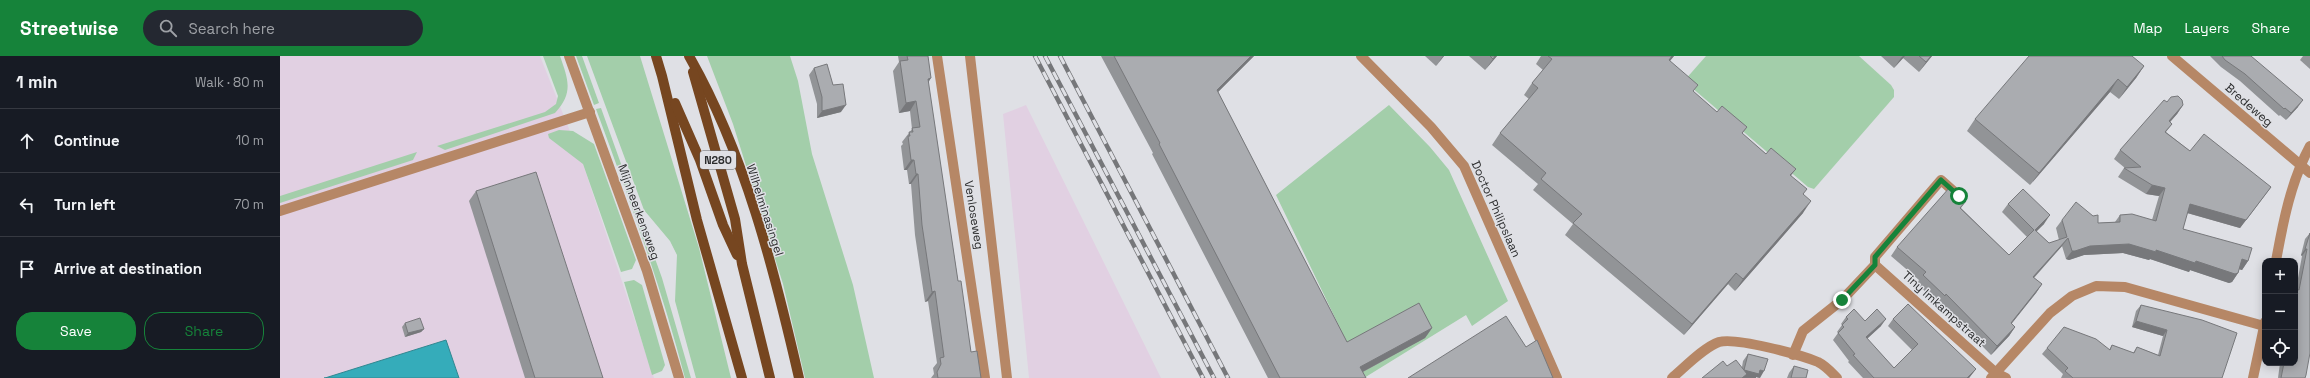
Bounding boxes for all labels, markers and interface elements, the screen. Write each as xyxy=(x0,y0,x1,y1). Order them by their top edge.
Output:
search box xyxy=(143,10,423,46)
text: Streetwise xyxy=(20,16,119,41)
icon: search xyxy=(157,17,179,39)
text: Search here xyxy=(189,19,275,38)
text: Map xyxy=(2133,19,2163,37)
text: Layers xyxy=(2185,19,2229,37)
text: Share xyxy=(2251,19,2290,37)
text: 1 min xyxy=(16,71,58,93)
text: Walk · 80 m xyxy=(195,74,264,91)
street label: Bredeweg xyxy=(2222,80,2276,130)
icon: ahead xyxy=(16,130,38,152)
text: Continue xyxy=(54,131,120,150)
text: 10 m xyxy=(236,132,264,149)
road number: N280 xyxy=(700,151,736,169)
street label: Doctor Philipslaan xyxy=(1468,158,1524,260)
street label: Mijnheerkensweg xyxy=(614,162,664,262)
street label: Wilhelminasingel xyxy=(743,162,787,258)
street label: Venloseweg xyxy=(961,179,987,251)
route start xyxy=(1950,187,1968,205)
icon: left xyxy=(16,194,38,216)
text: Turn left xyxy=(54,195,116,214)
text: 70 m xyxy=(234,196,264,213)
icon: arrive xyxy=(16,258,38,280)
map controls xyxy=(2262,258,2298,366)
button: + xyxy=(2262,258,2298,294)
text: Arrive at destination xyxy=(54,259,202,278)
street label: Tiny Imkampstraat xyxy=(1899,267,1989,351)
route end xyxy=(1833,291,1851,309)
button: − xyxy=(2262,294,2298,330)
button: Save xyxy=(16,312,136,350)
button: Share xyxy=(144,312,264,350)
button: locate xyxy=(2262,330,2298,366)

